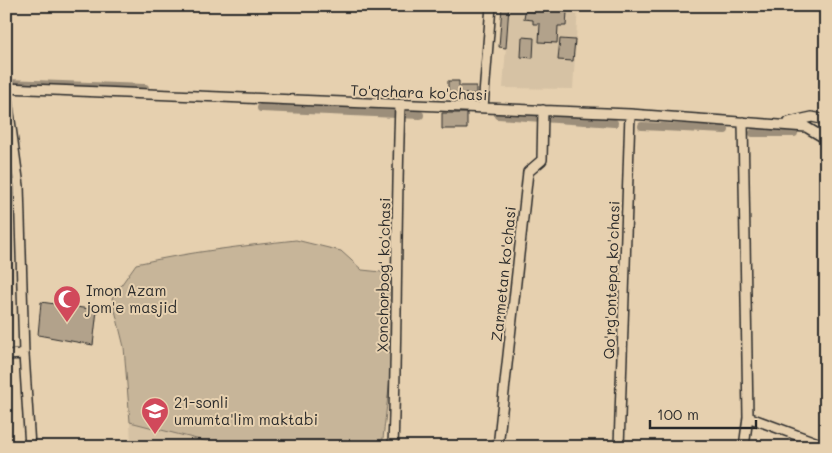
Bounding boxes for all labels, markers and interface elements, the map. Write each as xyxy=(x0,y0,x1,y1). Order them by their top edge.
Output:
street label: To'qchara ko'chasi xyxy=(350,80,488,104)
street label: Xonchorbog' ko'chasi xyxy=(372,197,394,353)
street label: Qo'rg'ontepa ko'chasi xyxy=(598,200,624,360)
street label: Zarmetan ko'chasi xyxy=(486,205,520,343)
place label: Imon Azam jom'e masjid xyxy=(84,280,177,317)
mosque icon: Imon Azam jom'e masjid xyxy=(52,284,82,323)
place label: 21-sonli umumta'lim maktabi xyxy=(174,392,318,429)
school or university icon: 21-sonli umumta'lim maktabi xyxy=(140,396,170,435)
scale bar xyxy=(650,398,756,430)
text: 100 m xyxy=(657,404,699,424)

